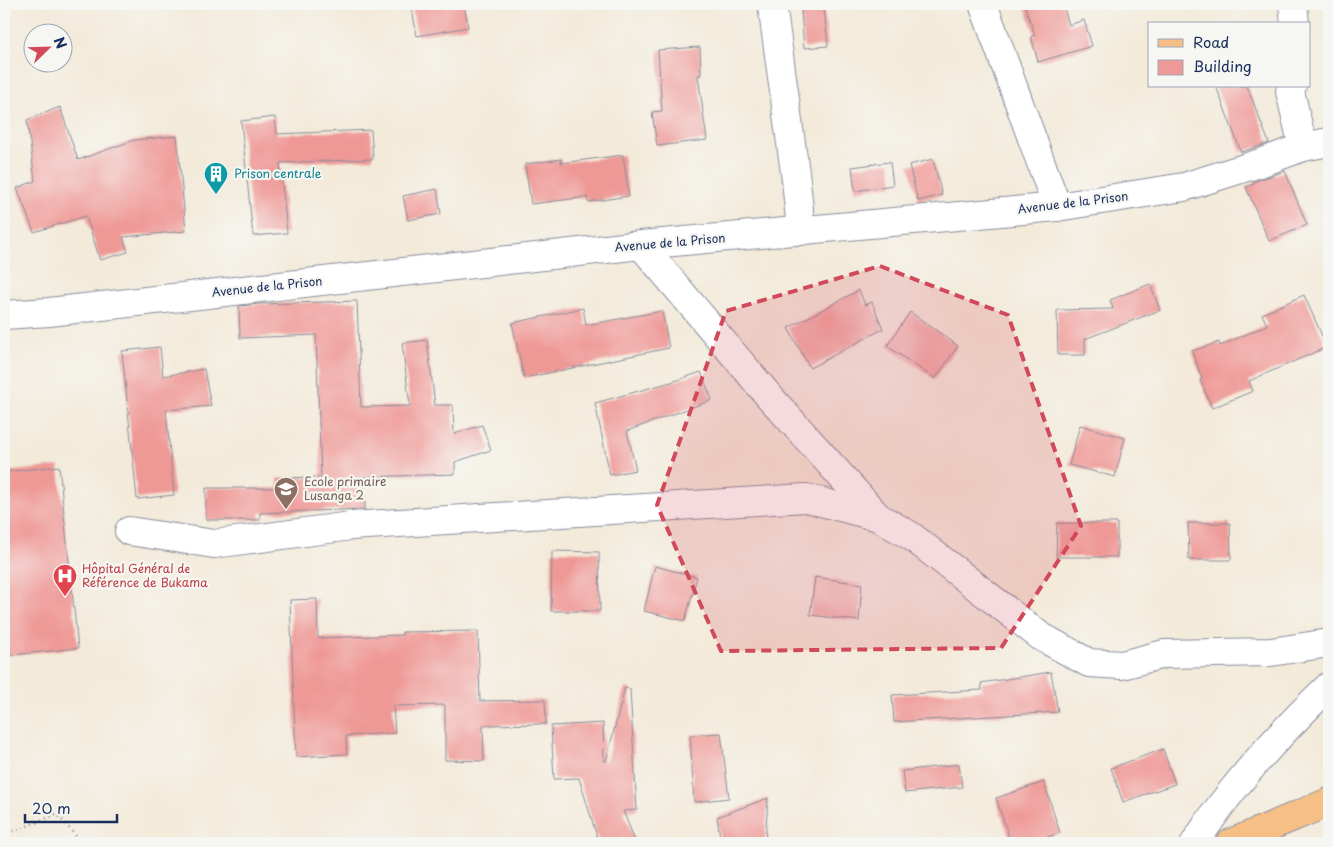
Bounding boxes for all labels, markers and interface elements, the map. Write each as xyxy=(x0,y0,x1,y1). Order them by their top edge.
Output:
north arrow xyxy=(22,22,72,72)
legend xyxy=(1148,22,1310,88)
text: Road xyxy=(1193,30,1229,53)
text: N xyxy=(49,34,72,52)
text: Building xyxy=(1193,54,1252,77)
building icon: Prison centrale xyxy=(203,161,229,195)
place label: Prison centrale xyxy=(234,164,322,182)
street label: Avenue de la Prison xyxy=(1017,186,1129,218)
street label: Avenue de la Prison xyxy=(614,228,726,256)
street label: Avenue de la Prison xyxy=(211,271,323,301)
place label: Ecole primaire Lusanga 2 xyxy=(304,472,386,504)
school or university icon: Ecole primaire Lusanga 2 xyxy=(273,476,299,510)
place label: Hôpital Général de Référence de Bukama xyxy=(82,559,208,591)
hospital icon: Hôpital Général de Référence de Bukama xyxy=(52,563,78,597)
scale bar xyxy=(25,792,118,824)
text: 20 m xyxy=(32,796,71,819)

